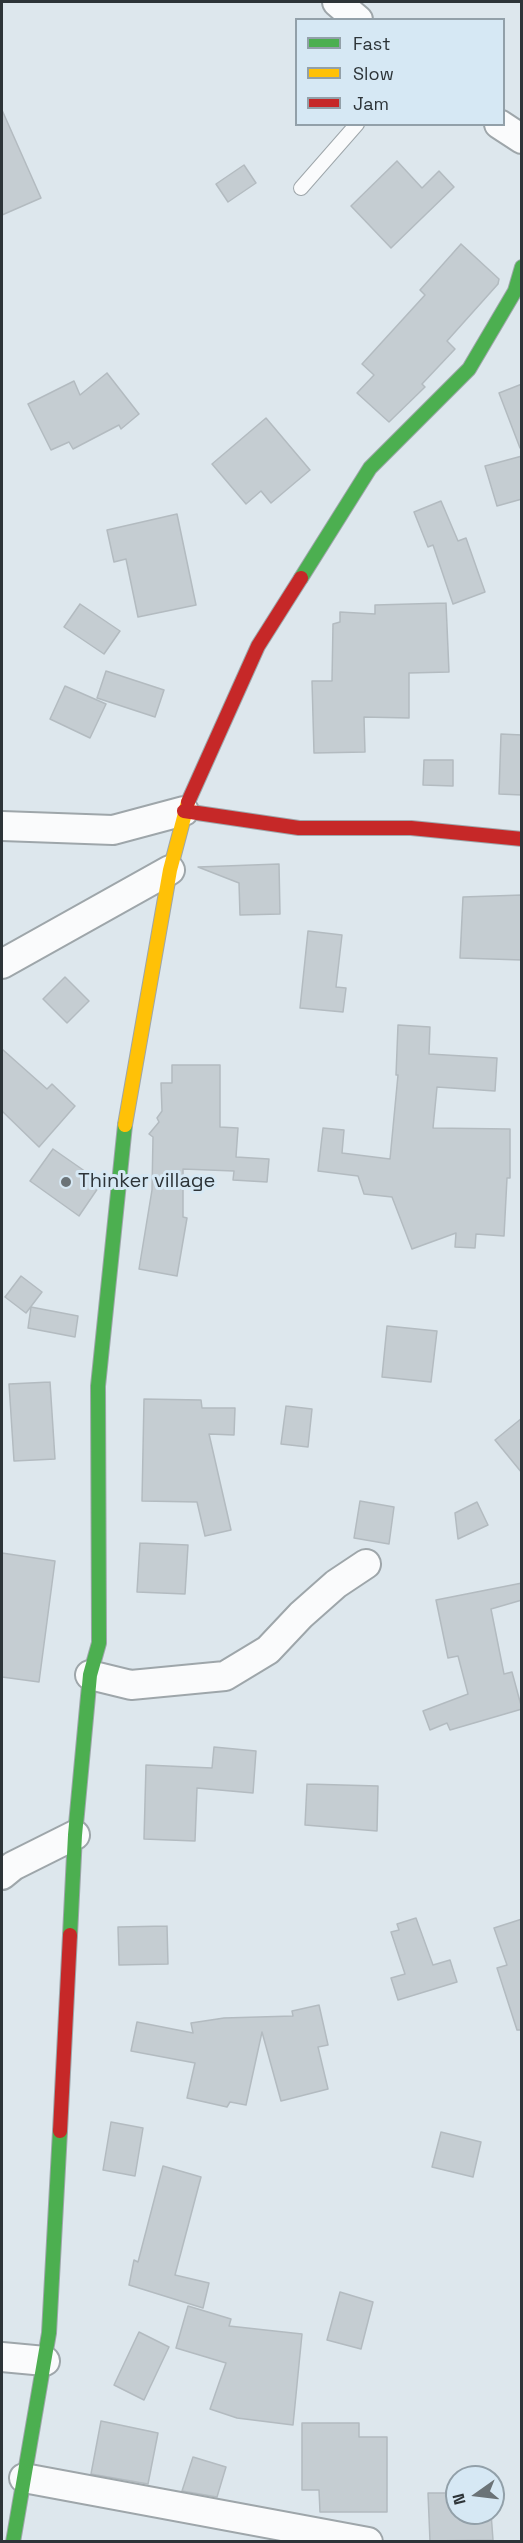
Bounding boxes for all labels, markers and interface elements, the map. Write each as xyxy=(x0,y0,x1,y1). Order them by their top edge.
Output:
legend xyxy=(295,18,505,126)
text: Fast xyxy=(353,32,390,55)
text: Slow xyxy=(353,62,394,85)
text: Jam xyxy=(353,92,389,115)
place label: Thinker village xyxy=(78,1170,215,1194)
marker: Thinker village xyxy=(59,1175,73,1189)
north arrow xyxy=(445,2465,505,2525)
text: N xyxy=(448,2491,470,2507)

